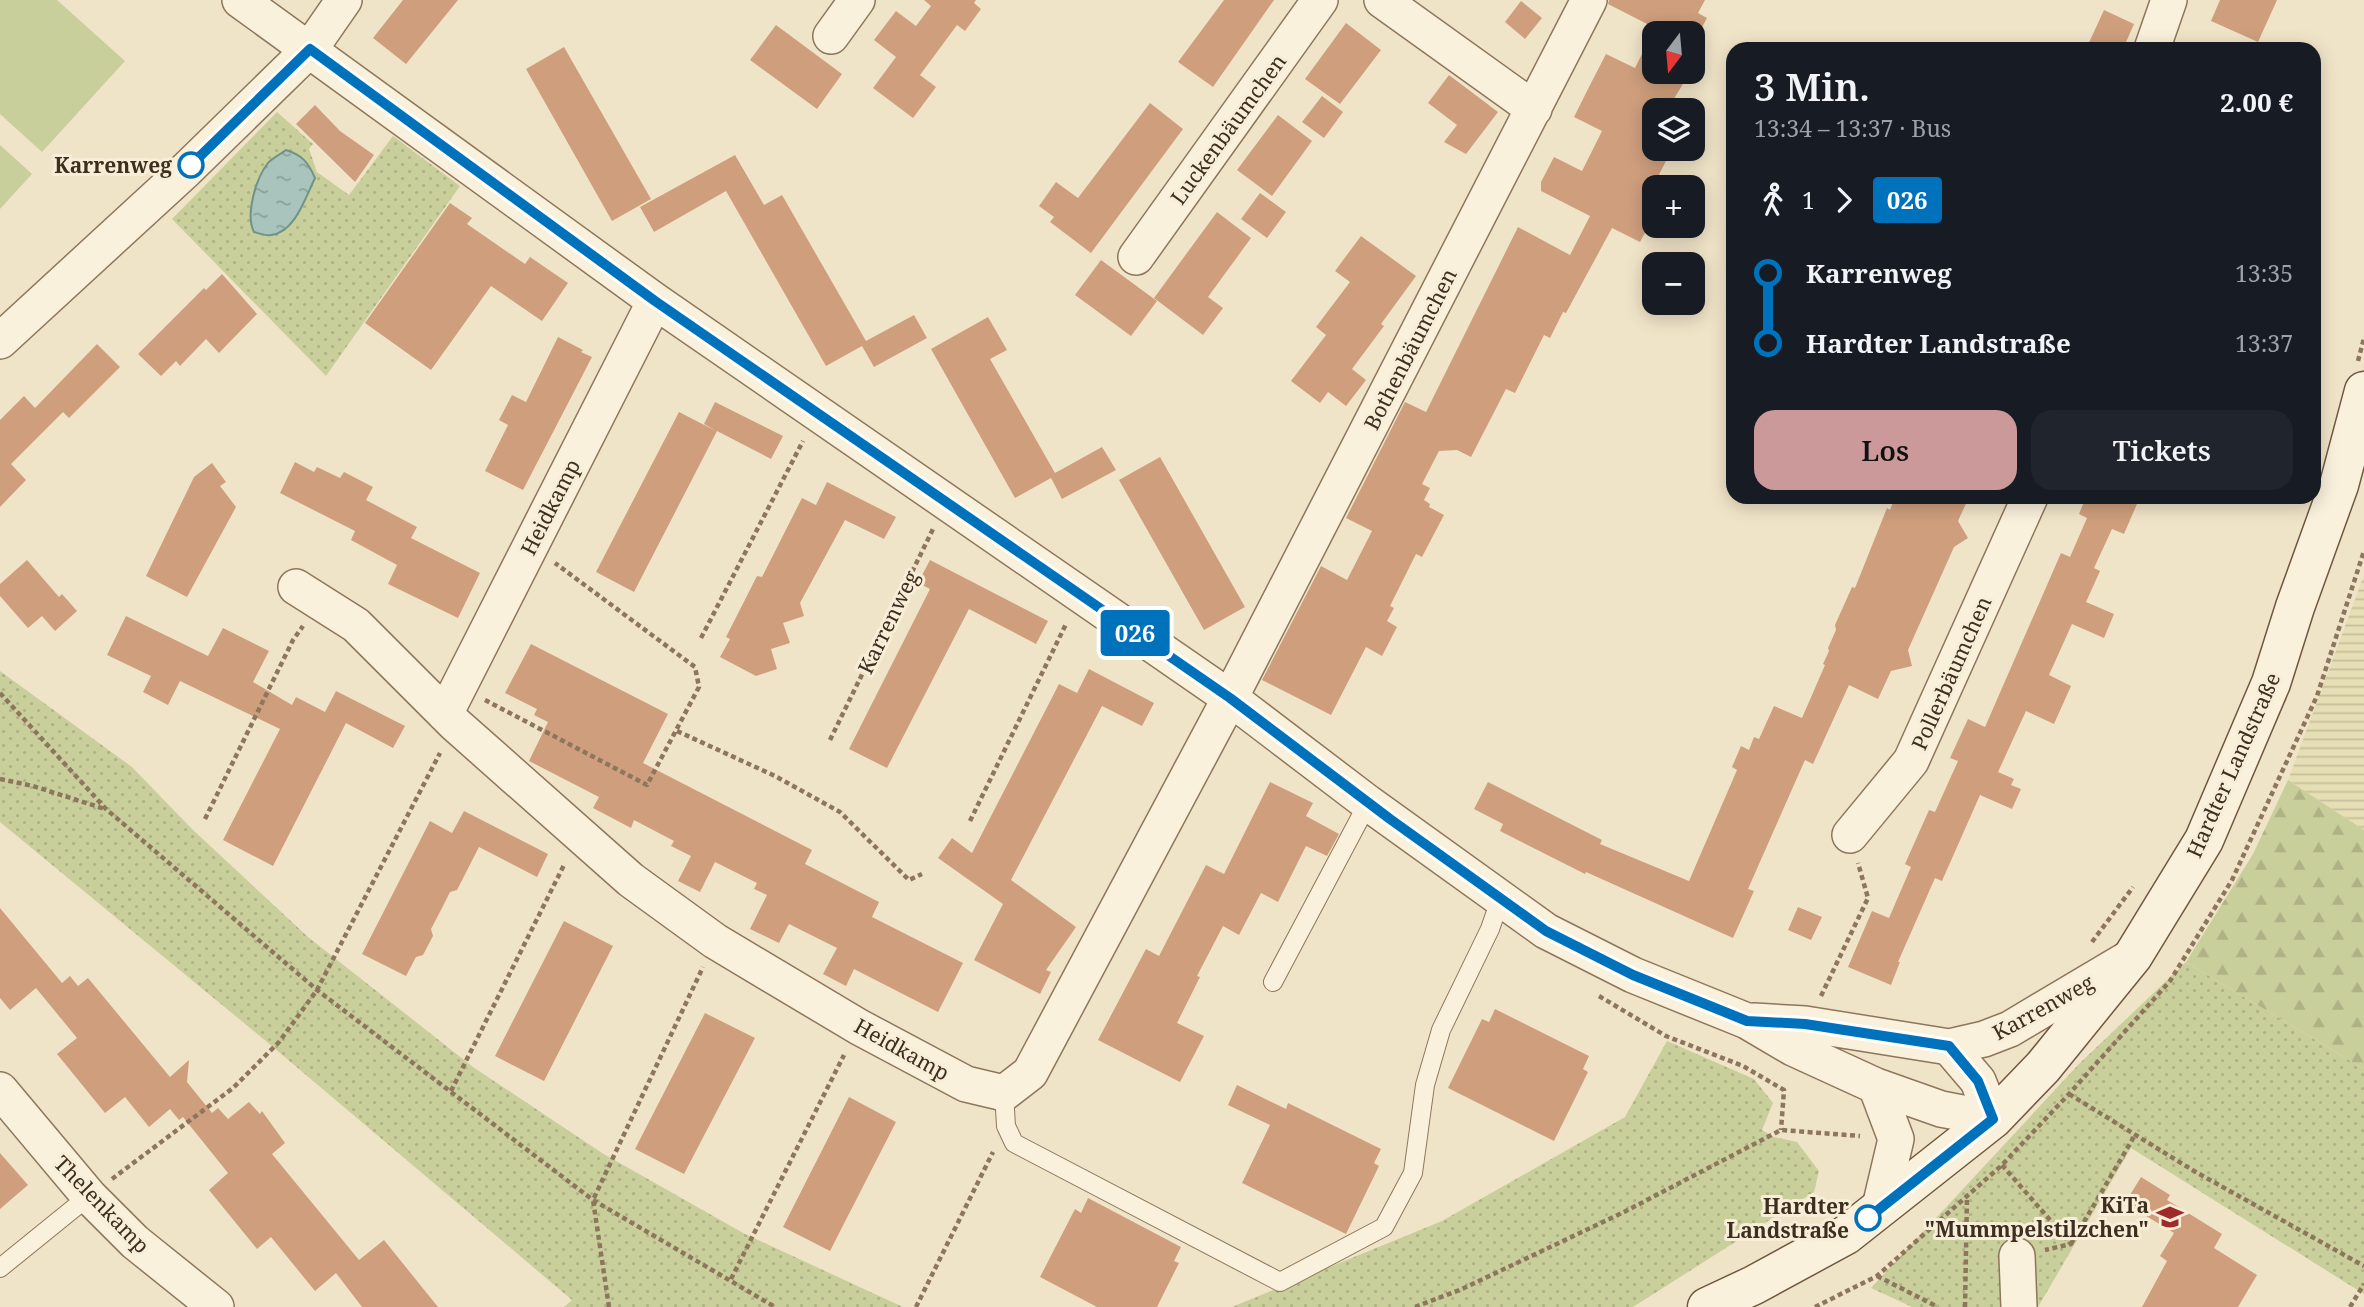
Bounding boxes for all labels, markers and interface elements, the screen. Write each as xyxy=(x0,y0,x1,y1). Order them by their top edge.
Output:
north arrow xyxy=(1642,21,1704,84)
map controls xyxy=(1642,21,1705,315)
street label: Luckenbäumchen xyxy=(1164,48,1292,210)
text: 3 Min. xyxy=(1754,60,1870,112)
text: 2.00 € xyxy=(2220,84,2293,120)
button: layers xyxy=(1642,98,1705,161)
text: 13:34 – 13:37 · Bus xyxy=(1754,112,1951,144)
place label: Karrenweg xyxy=(54,151,172,179)
marker: Karrenweg xyxy=(178,152,204,178)
button: + xyxy=(1642,175,1705,238)
icon: walk xyxy=(1754,181,1792,219)
icon: forward xyxy=(1825,181,1863,219)
text: 026 xyxy=(1887,183,1928,216)
text: 1 xyxy=(1802,184,1815,216)
button: − xyxy=(1642,252,1705,315)
text: Karrenweg xyxy=(1806,255,1952,291)
text: 13:35 xyxy=(2235,257,2293,289)
street label: Bothenbäumchen xyxy=(1357,263,1463,435)
text: Hardter Landstraße xyxy=(1806,325,2071,361)
text: 13:37 xyxy=(2235,327,2293,359)
button: Los xyxy=(1754,410,2017,490)
button: Tickets xyxy=(2031,410,2293,490)
street label: Heidkamp xyxy=(514,454,586,560)
street label: Karrenweg xyxy=(851,565,925,678)
street label: Pollerbäumchen xyxy=(1905,592,1997,754)
line badge: 026 xyxy=(1095,610,1175,656)
text: 026 xyxy=(1115,616,1155,649)
street label: Hardter Landstraße xyxy=(2180,668,2286,862)
street label: Karrenweg xyxy=(1987,967,2099,1046)
street label: Heidkamp xyxy=(850,1011,954,1087)
street label: Thelenkamp xyxy=(48,1149,156,1259)
place label: KiTa "Mummpelstilzchen" xyxy=(1925,1191,2149,1243)
place label: Hardter Landstraße xyxy=(1726,1192,1849,1244)
school or university icon: KiTa "Mummpelstilzchen" xyxy=(2155,1202,2185,1232)
marker: Hardter Landstraße xyxy=(1855,1205,1881,1231)

